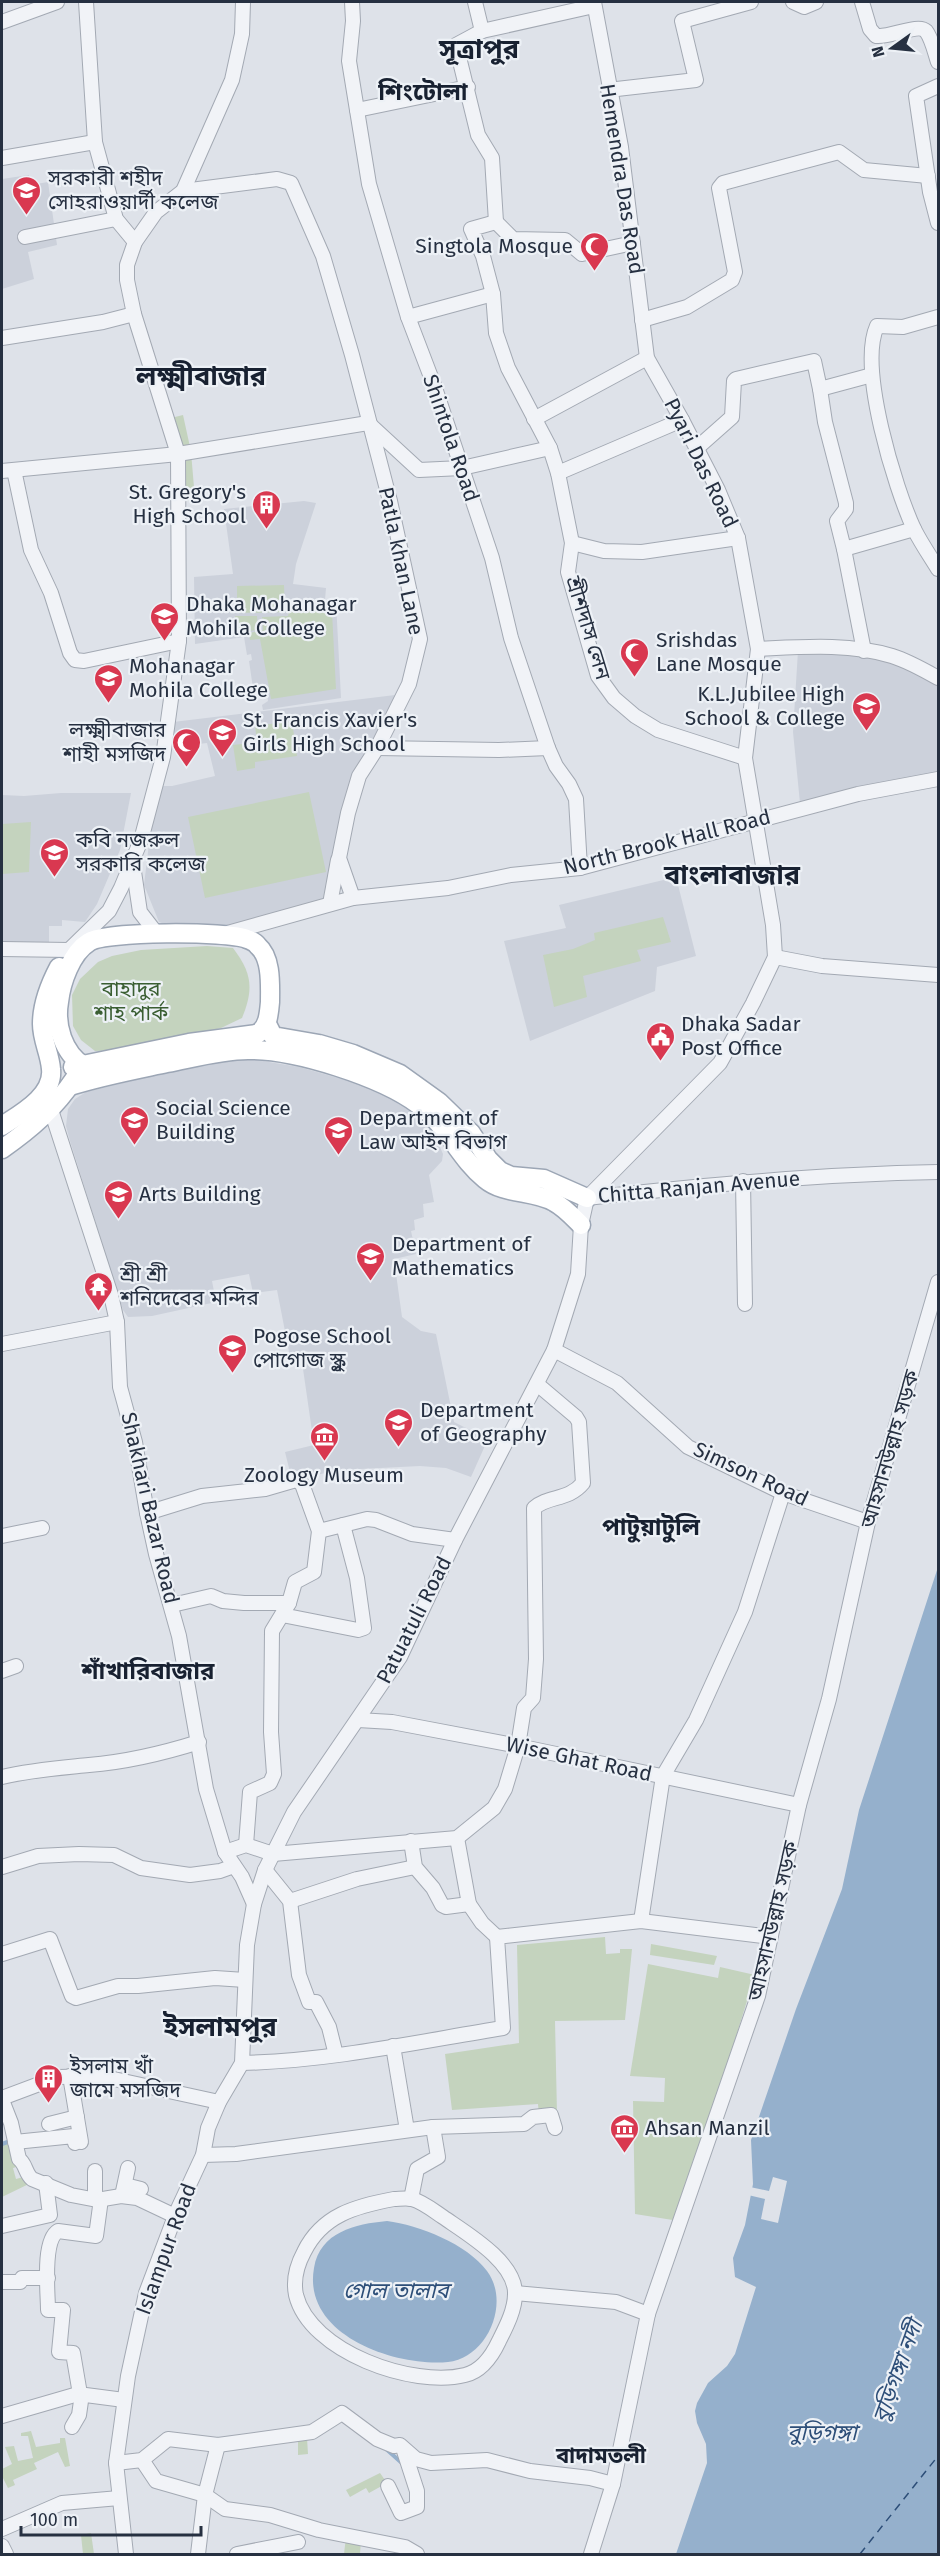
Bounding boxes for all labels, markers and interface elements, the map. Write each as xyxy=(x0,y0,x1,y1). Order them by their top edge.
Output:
north arrow xyxy=(862,18,922,78)
district label: সূত্রাপুর xyxy=(438,33,520,66)
text: N xyxy=(867,44,889,59)
district label: শিংটোলা xyxy=(377,78,469,106)
street label: Hemendra Das Road xyxy=(594,82,650,276)
place label: সরকারী শহীদ সোহরাওয়ার্দী কলেজ xyxy=(47,165,219,215)
school or university icon: সরকারী শহীদ সোহরাওয়ার্দী কলেজ xyxy=(11,174,43,216)
mosque icon: Singtola Mosque xyxy=(578,230,610,272)
place label: Singtola Mosque xyxy=(415,233,573,259)
district label: লক্ষ্মীবাজার xyxy=(135,360,267,392)
street label: Shintola Road xyxy=(417,371,485,505)
street label: Pyari Das Road xyxy=(658,394,744,532)
place label: St. Gregory's High School xyxy=(129,479,246,529)
street label: Patla khan Lane xyxy=(373,485,429,637)
building icon: St. Gregory's High School xyxy=(251,488,283,530)
street label: শ্রীশদাস লেন xyxy=(560,572,616,683)
place label: Dhaka Mohanagar Mohila College xyxy=(186,591,357,641)
school or university icon: Dhaka Mohanagar Mohila College xyxy=(149,600,181,642)
place label: Srishdas Lane Mosque xyxy=(656,627,782,677)
mosque icon: Srishdas Lane Mosque xyxy=(619,636,651,678)
place label: Mohanagar Mohila College xyxy=(129,653,268,703)
school or university icon: Mohanagar Mohila College xyxy=(92,662,124,704)
place label: K.L.Jubilee High School & College xyxy=(685,681,845,731)
school or university icon: K.L.Jubilee High School & College xyxy=(850,690,882,732)
place label: St. Francis Xavier's Girls High School xyxy=(243,707,417,757)
school or university icon: St. Francis Xavier's Girls High School xyxy=(206,716,238,758)
place label: লক্ষ্মীবাজার শাহী মসজিদ xyxy=(62,717,166,767)
mosque icon: লক্ষ্মীবাজার শাহী মসজিদ xyxy=(171,726,203,768)
street label: North Brook Hall Road xyxy=(560,804,774,880)
place label: কবি নজরুল সরকারি কলেজ xyxy=(75,827,207,877)
school or university icon: কবি নজরুল সরকারি কলেজ xyxy=(39,836,71,878)
district label: বাংলাবাজার xyxy=(663,859,801,891)
park label: বাহাদুর শাহ পার্ক xyxy=(93,976,169,1026)
place label: Dhaka Sadar Post Office xyxy=(681,1011,801,1061)
public building icon: Dhaka Sadar Post Office xyxy=(644,1020,676,1062)
place label: Social Science Building xyxy=(156,1095,291,1145)
school or university icon: Social Science Building xyxy=(119,1104,151,1146)
place label: Department of Law আইন বিভাগ xyxy=(359,1105,507,1155)
school or university icon: Department of Law আইন বিভাগ xyxy=(322,1114,354,1156)
street label: Chitta Ranjan Avenue xyxy=(597,1165,801,1209)
school or university icon: Arts Building xyxy=(102,1178,134,1220)
place label: Arts Building xyxy=(139,1181,261,1207)
place label: Department of Mathematics xyxy=(392,1231,533,1281)
school or university icon: Department of Mathematics xyxy=(355,1240,387,1282)
place label: শ্রী শ্রী শনিদেবের মন্দির xyxy=(119,1261,259,1311)
temple icon: শ্রী শ্রী শনিদেবের মন্দির xyxy=(83,1270,115,1312)
place label: Pogose School পোগোজ স্কুল xyxy=(253,1323,391,1373)
school or university icon: Pogose School পোগোজ স্কুল xyxy=(216,1332,248,1374)
street label: আহসানউল্লাহ সড়ক xyxy=(855,1366,925,1532)
place label: Department of Geography xyxy=(420,1397,547,1447)
school or university icon: Department of Geography xyxy=(383,1406,415,1448)
street label: Shakhari Bazar Road xyxy=(115,1410,185,1606)
museum icon: Zoology Museum xyxy=(308,1420,340,1462)
street label: Simson Road xyxy=(689,1436,813,1512)
place label: Zoology Museum xyxy=(244,1462,404,1488)
district label: পাটুয়াটুলি xyxy=(602,1513,701,1543)
street label: Patuatuli Road xyxy=(371,1552,457,1688)
district label: শাঁখারিবাজার xyxy=(80,1657,215,1685)
street label: Wise Ghat Road xyxy=(504,1731,654,1787)
street label: আহসানউল্লাহ সড়ক xyxy=(742,1838,804,2004)
district label: ইসলামপুর xyxy=(162,2011,277,2044)
place label: ইসলাম খাঁ জামে মসজিদ xyxy=(69,2053,181,2103)
building icon: ইসলাম খাঁ জামে মসজিদ xyxy=(33,2062,65,2104)
museum icon: Ahsan Manzil xyxy=(608,2112,640,2154)
place label: Ahsan Manzil xyxy=(645,2115,770,2141)
street label: Islampur Road xyxy=(130,2180,202,2318)
water label: গোল তালাব xyxy=(343,2277,453,2304)
water label: বুড়িগঙ্গা নদী xyxy=(867,2312,930,2426)
water label: বুড়িগঙ্গা xyxy=(787,2419,861,2446)
district label: বাদামতলী xyxy=(555,2442,647,2469)
scale bar xyxy=(21,2499,201,2537)
text: 100 m xyxy=(30,2509,78,2531)

